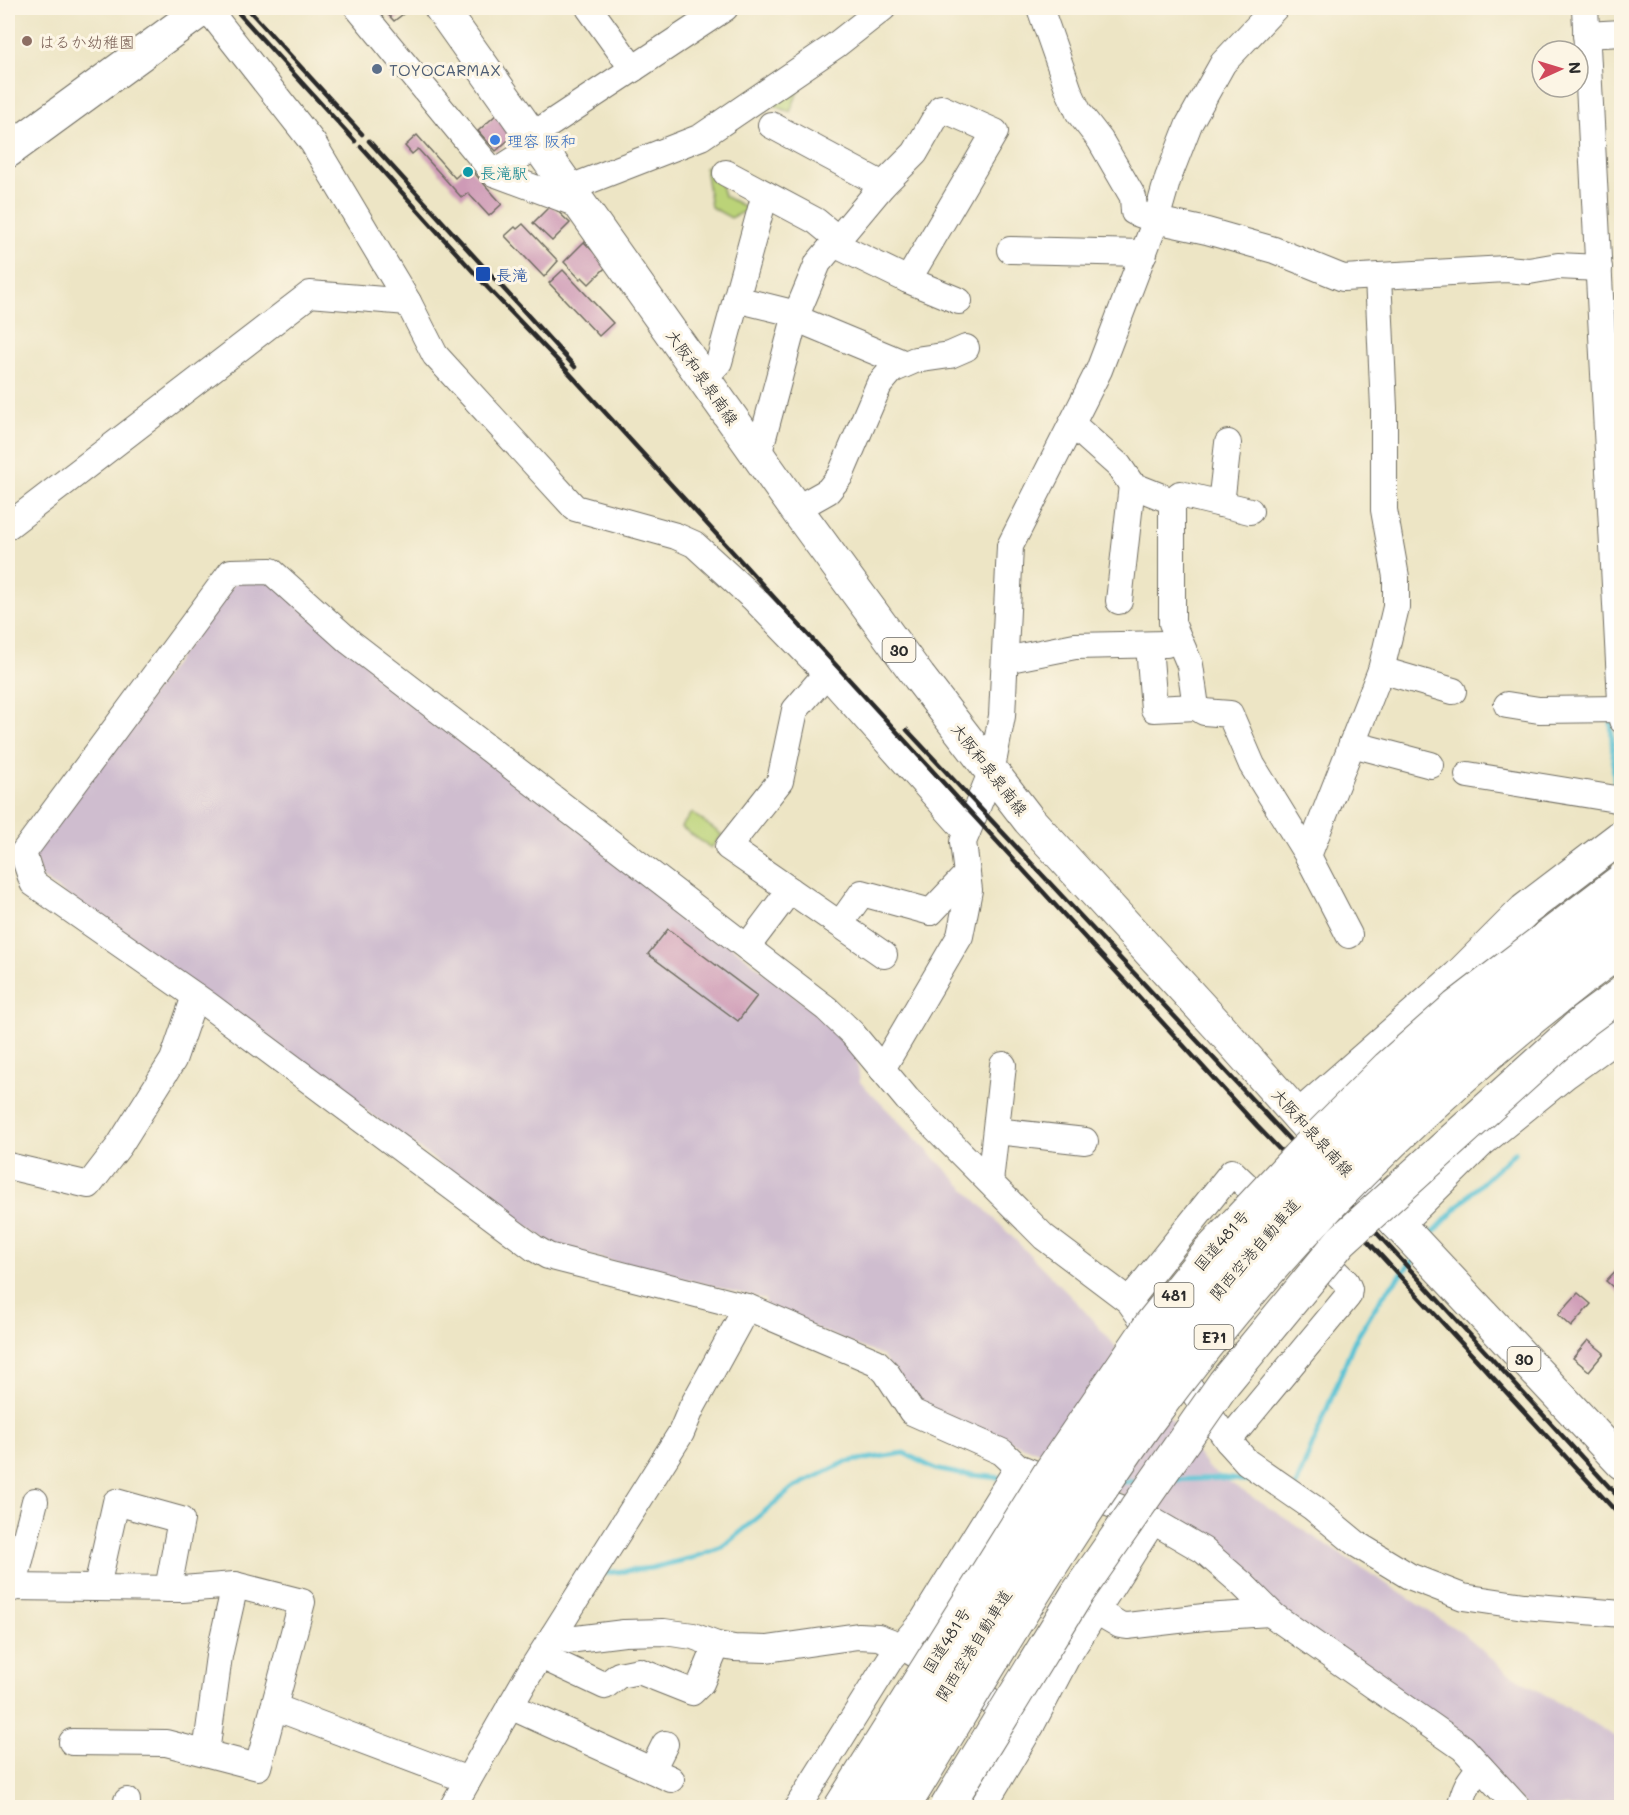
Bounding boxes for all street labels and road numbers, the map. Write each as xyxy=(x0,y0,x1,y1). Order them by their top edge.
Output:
street label: 大阪和泉泉南線 xyxy=(662,325,744,429)
road number: 30 xyxy=(882,638,916,662)
street label: 大阪和泉泉南線 xyxy=(947,718,1033,820)
street label: 大阪和泉泉南線 xyxy=(1268,1083,1358,1181)
street label: 関西空港自動車道 xyxy=(1204,1194,1304,1304)
street label: 国道481号 xyxy=(1189,1205,1253,1275)
road number: 481 xyxy=(1154,1283,1194,1307)
road number: E71 xyxy=(1194,1325,1234,1349)
road number: 30 xyxy=(1508,1347,1540,1371)
street label: 関西空港自動車道 xyxy=(930,1585,1016,1705)
street label: 国道481号 xyxy=(917,1603,975,1677)

